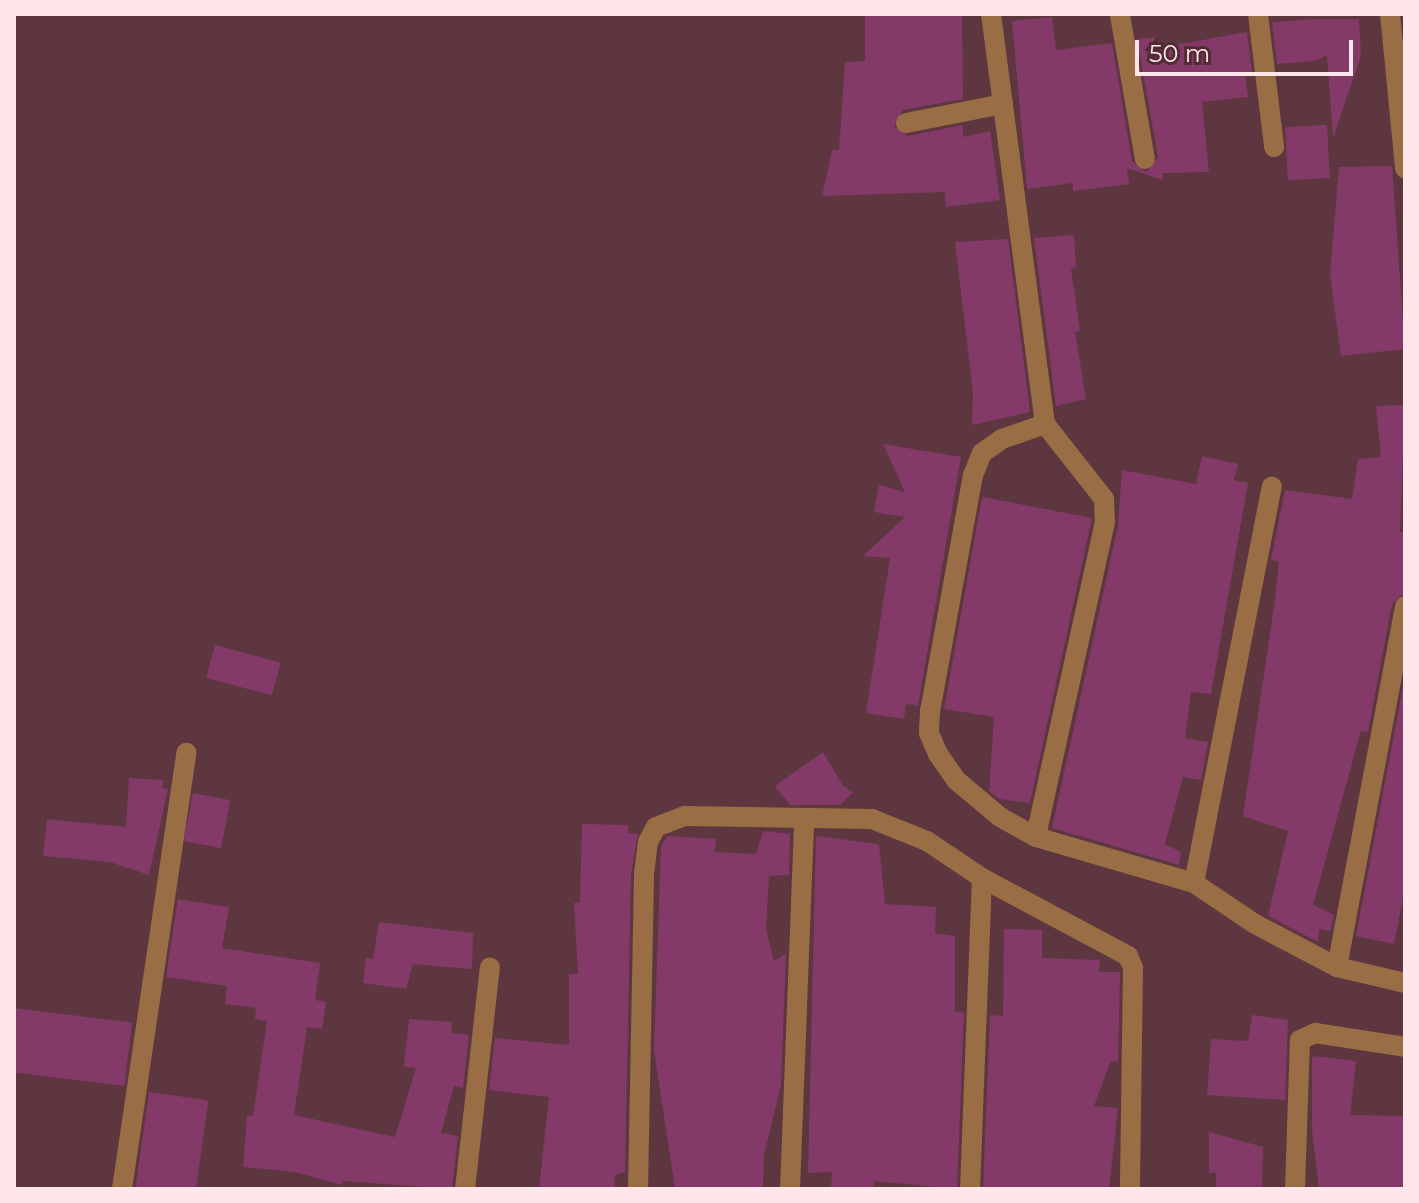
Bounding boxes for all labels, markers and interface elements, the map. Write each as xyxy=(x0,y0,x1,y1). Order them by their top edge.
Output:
scale bar xyxy=(1139,24,1357,74)
text: 50 m xyxy=(1149,39,1210,68)

